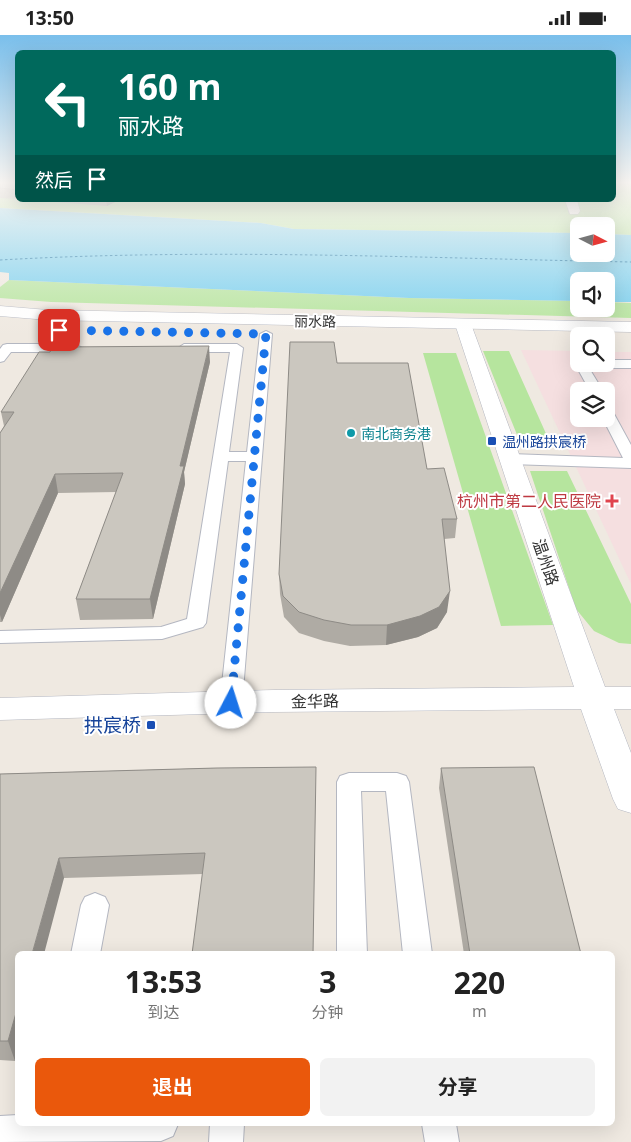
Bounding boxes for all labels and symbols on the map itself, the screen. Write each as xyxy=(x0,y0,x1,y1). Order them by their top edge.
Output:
north arrow xyxy=(570,217,615,263)
pin xyxy=(38,309,80,351)
street label: 丽水路 xyxy=(294,311,336,331)
place label: 南北商务港 xyxy=(361,424,431,443)
marker: 南北商务港 xyxy=(345,427,357,439)
place label: 温州路拱宸桥 xyxy=(502,432,586,451)
marker: 温州路拱宸桥 xyxy=(486,435,498,447)
place label: 杭州市第二人民医院 xyxy=(457,490,601,512)
marker: 杭州市第二人民医院 xyxy=(605,494,619,508)
street label: 温州路 xyxy=(528,536,564,588)
position arrow xyxy=(204,676,256,728)
street label: 金华路 xyxy=(291,690,339,712)
place label: 拱宸桥 xyxy=(84,712,141,738)
marker: 拱宸桥 xyxy=(145,719,157,731)

